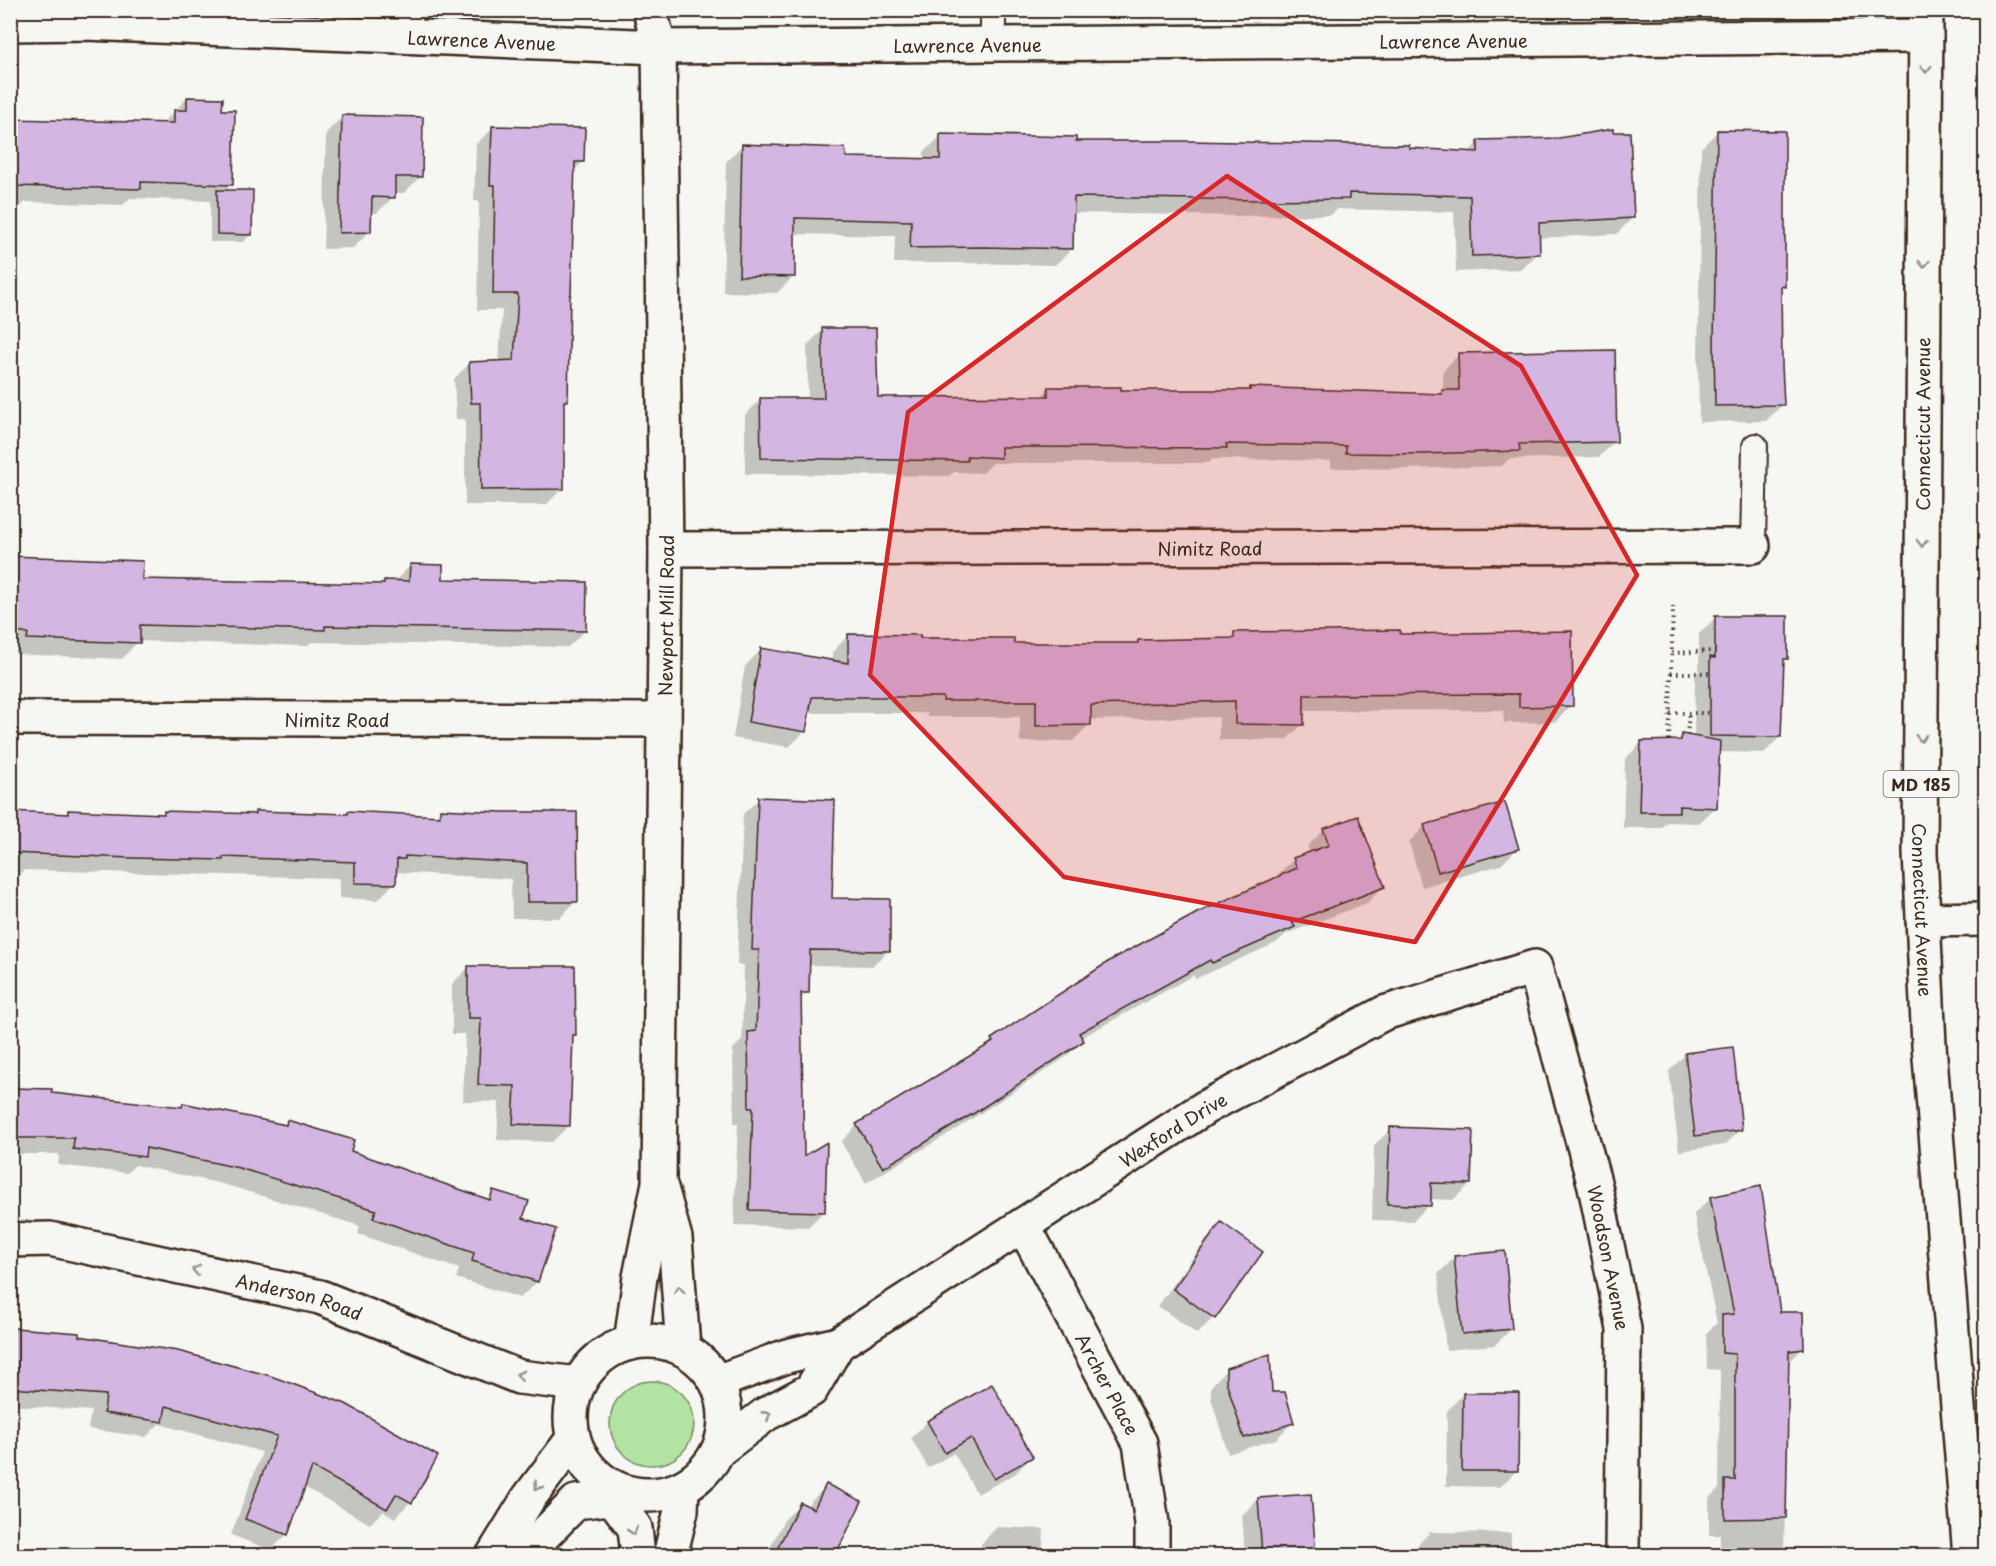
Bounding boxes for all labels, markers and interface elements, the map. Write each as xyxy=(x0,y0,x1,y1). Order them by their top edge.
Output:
street label: Lawrence Avenue xyxy=(407,23,557,56)
street label: Lawrence Avenue xyxy=(1379,26,1528,54)
street label: Lawrence Avenue xyxy=(893,30,1042,58)
one-way arrow xyxy=(1920,64,1932,73)
one-way arrow xyxy=(1918,259,1930,268)
street label: Connecticut Avenue xyxy=(1909,337,1936,511)
street label: Nimitz Road xyxy=(1158,534,1262,561)
street label: Newport Mill Road xyxy=(651,535,680,697)
one-way arrow xyxy=(1916,538,1928,547)
street label: Nimitz Road xyxy=(285,705,389,733)
one-way arrow xyxy=(1915,733,1927,742)
road number: MD 185 xyxy=(1884,771,1958,797)
street label: Connecticut Avenue xyxy=(1906,823,1940,998)
street label: Wexford Drive xyxy=(1113,1085,1232,1173)
street label: Woodson Avenue xyxy=(1582,1183,1637,1333)
one-way arrow xyxy=(191,1264,201,1277)
street label: Anderson Road xyxy=(234,1266,367,1326)
one-way arrow xyxy=(672,1285,685,1294)
street label: Archer Place xyxy=(1070,1328,1146,1439)
one-way arrow xyxy=(515,1370,525,1383)
one-way arrow xyxy=(761,1410,771,1422)
one-way arrow xyxy=(534,1479,545,1490)
one-way arrow xyxy=(626,1525,638,1535)

